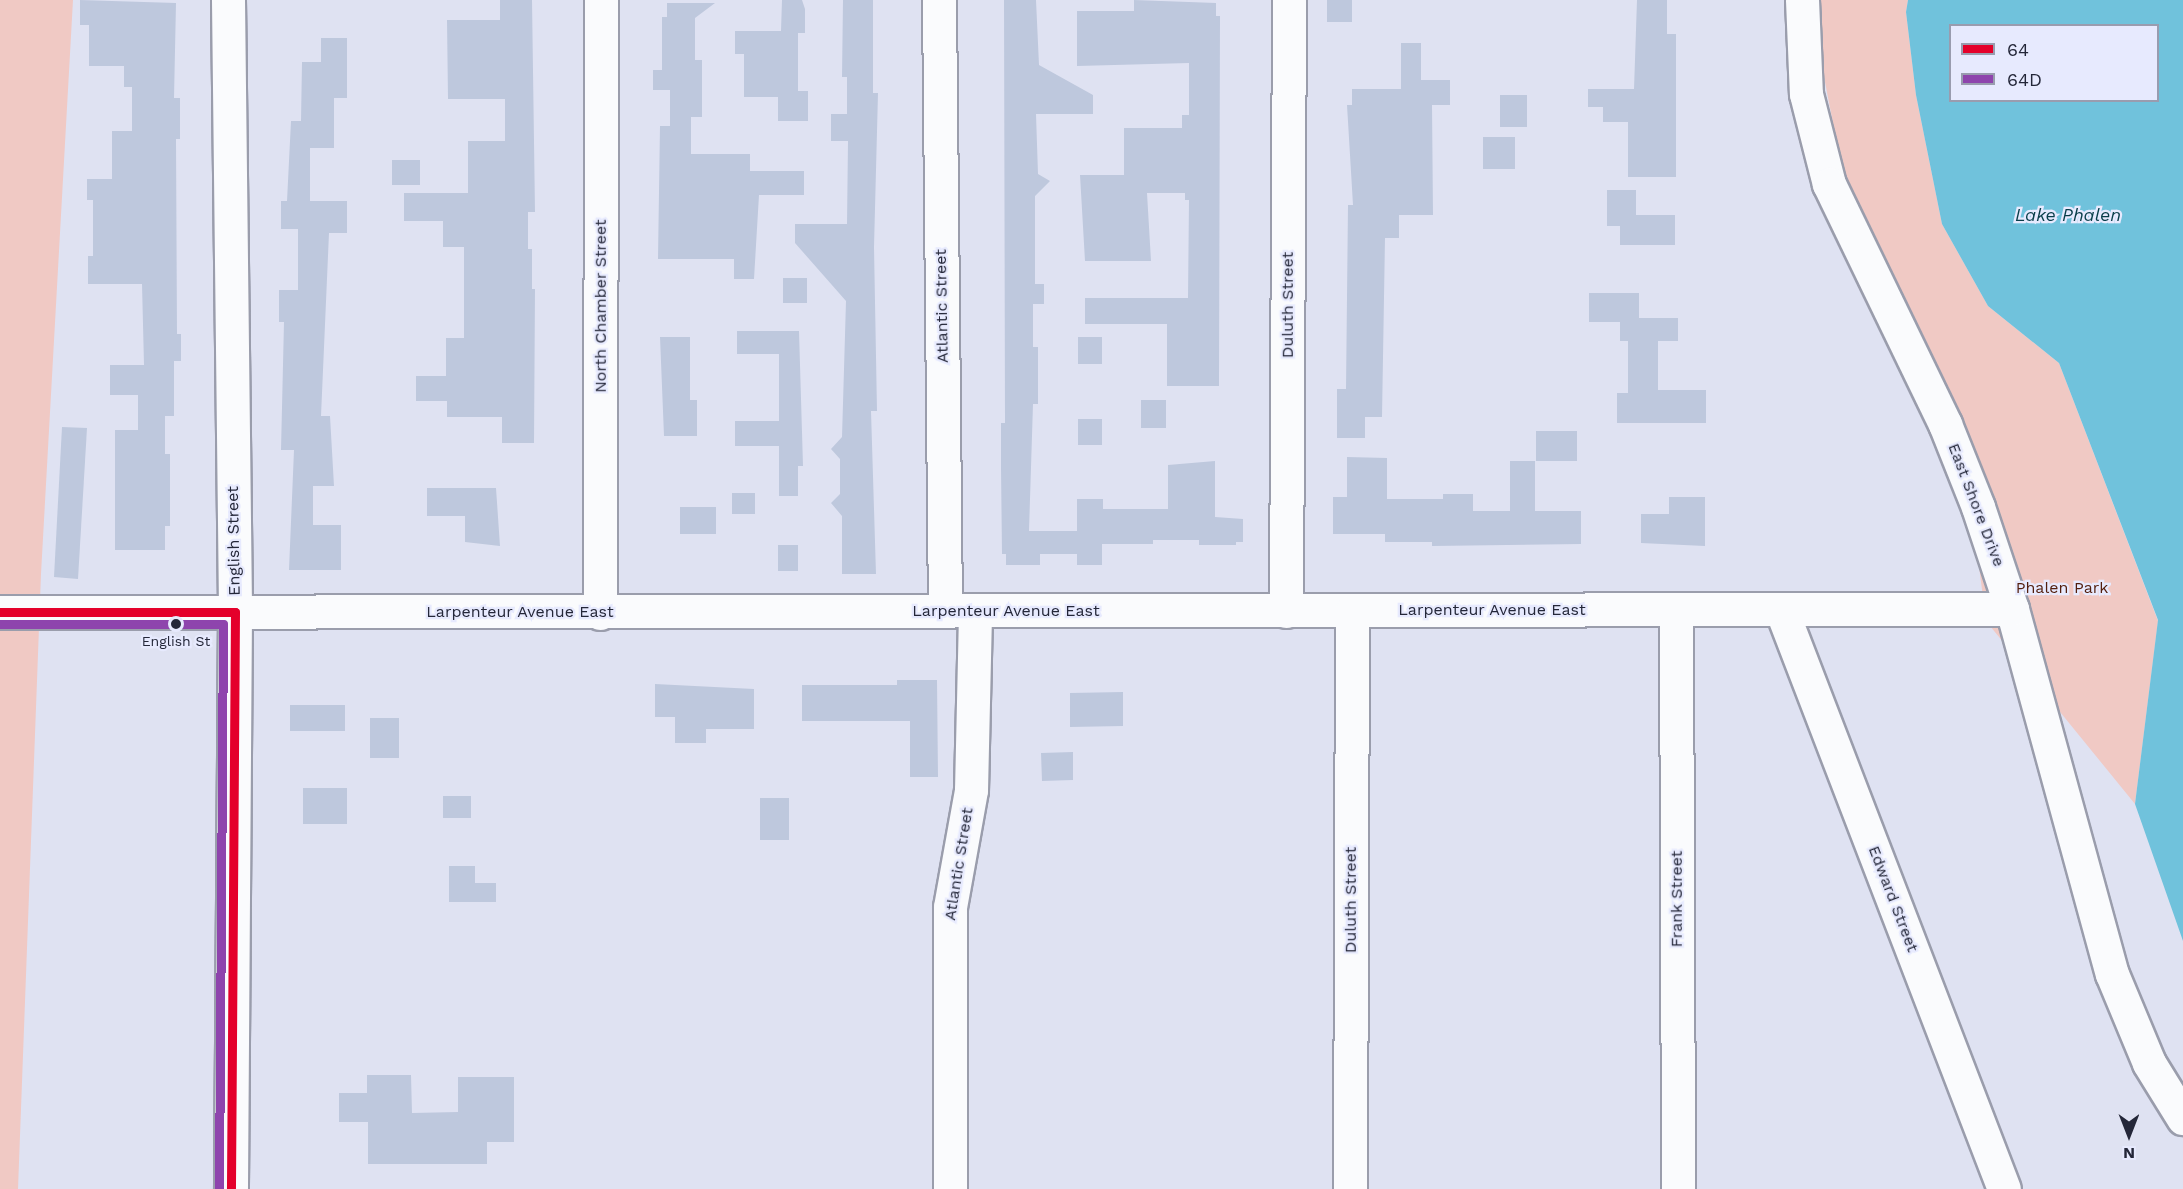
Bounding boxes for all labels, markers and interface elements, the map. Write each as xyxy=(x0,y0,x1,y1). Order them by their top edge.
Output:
legend xyxy=(1949,24,2159,102)
text: 64 xyxy=(2007,39,2029,60)
text: 64D xyxy=(2007,69,2042,90)
water label: Lake Phalen xyxy=(2015,204,2121,226)
street label: North Chamber Street xyxy=(591,219,611,393)
street label: Atlantic Street xyxy=(931,249,953,363)
street label: Duluth Street xyxy=(1278,252,1298,358)
street label: East Shore Drive xyxy=(1944,441,2008,569)
street label: English Street xyxy=(223,486,245,596)
park label: Phalen Park xyxy=(2016,578,2108,598)
street label: Larpenteur Avenue East xyxy=(1398,600,1586,620)
street label: Larpenteur Avenue East xyxy=(912,601,1100,621)
street label: Larpenteur Avenue East xyxy=(426,602,614,622)
marker: English St xyxy=(170,618,182,630)
place label: English St xyxy=(142,633,210,649)
street label: Atlantic Street xyxy=(941,806,977,922)
street label: Edward Street xyxy=(1864,843,1922,955)
street label: Duluth Street xyxy=(1341,847,1361,953)
street label: Frank Street xyxy=(1667,850,1687,948)
north arrow xyxy=(2099,1105,2159,1165)
text: N xyxy=(2123,1144,2135,1163)

